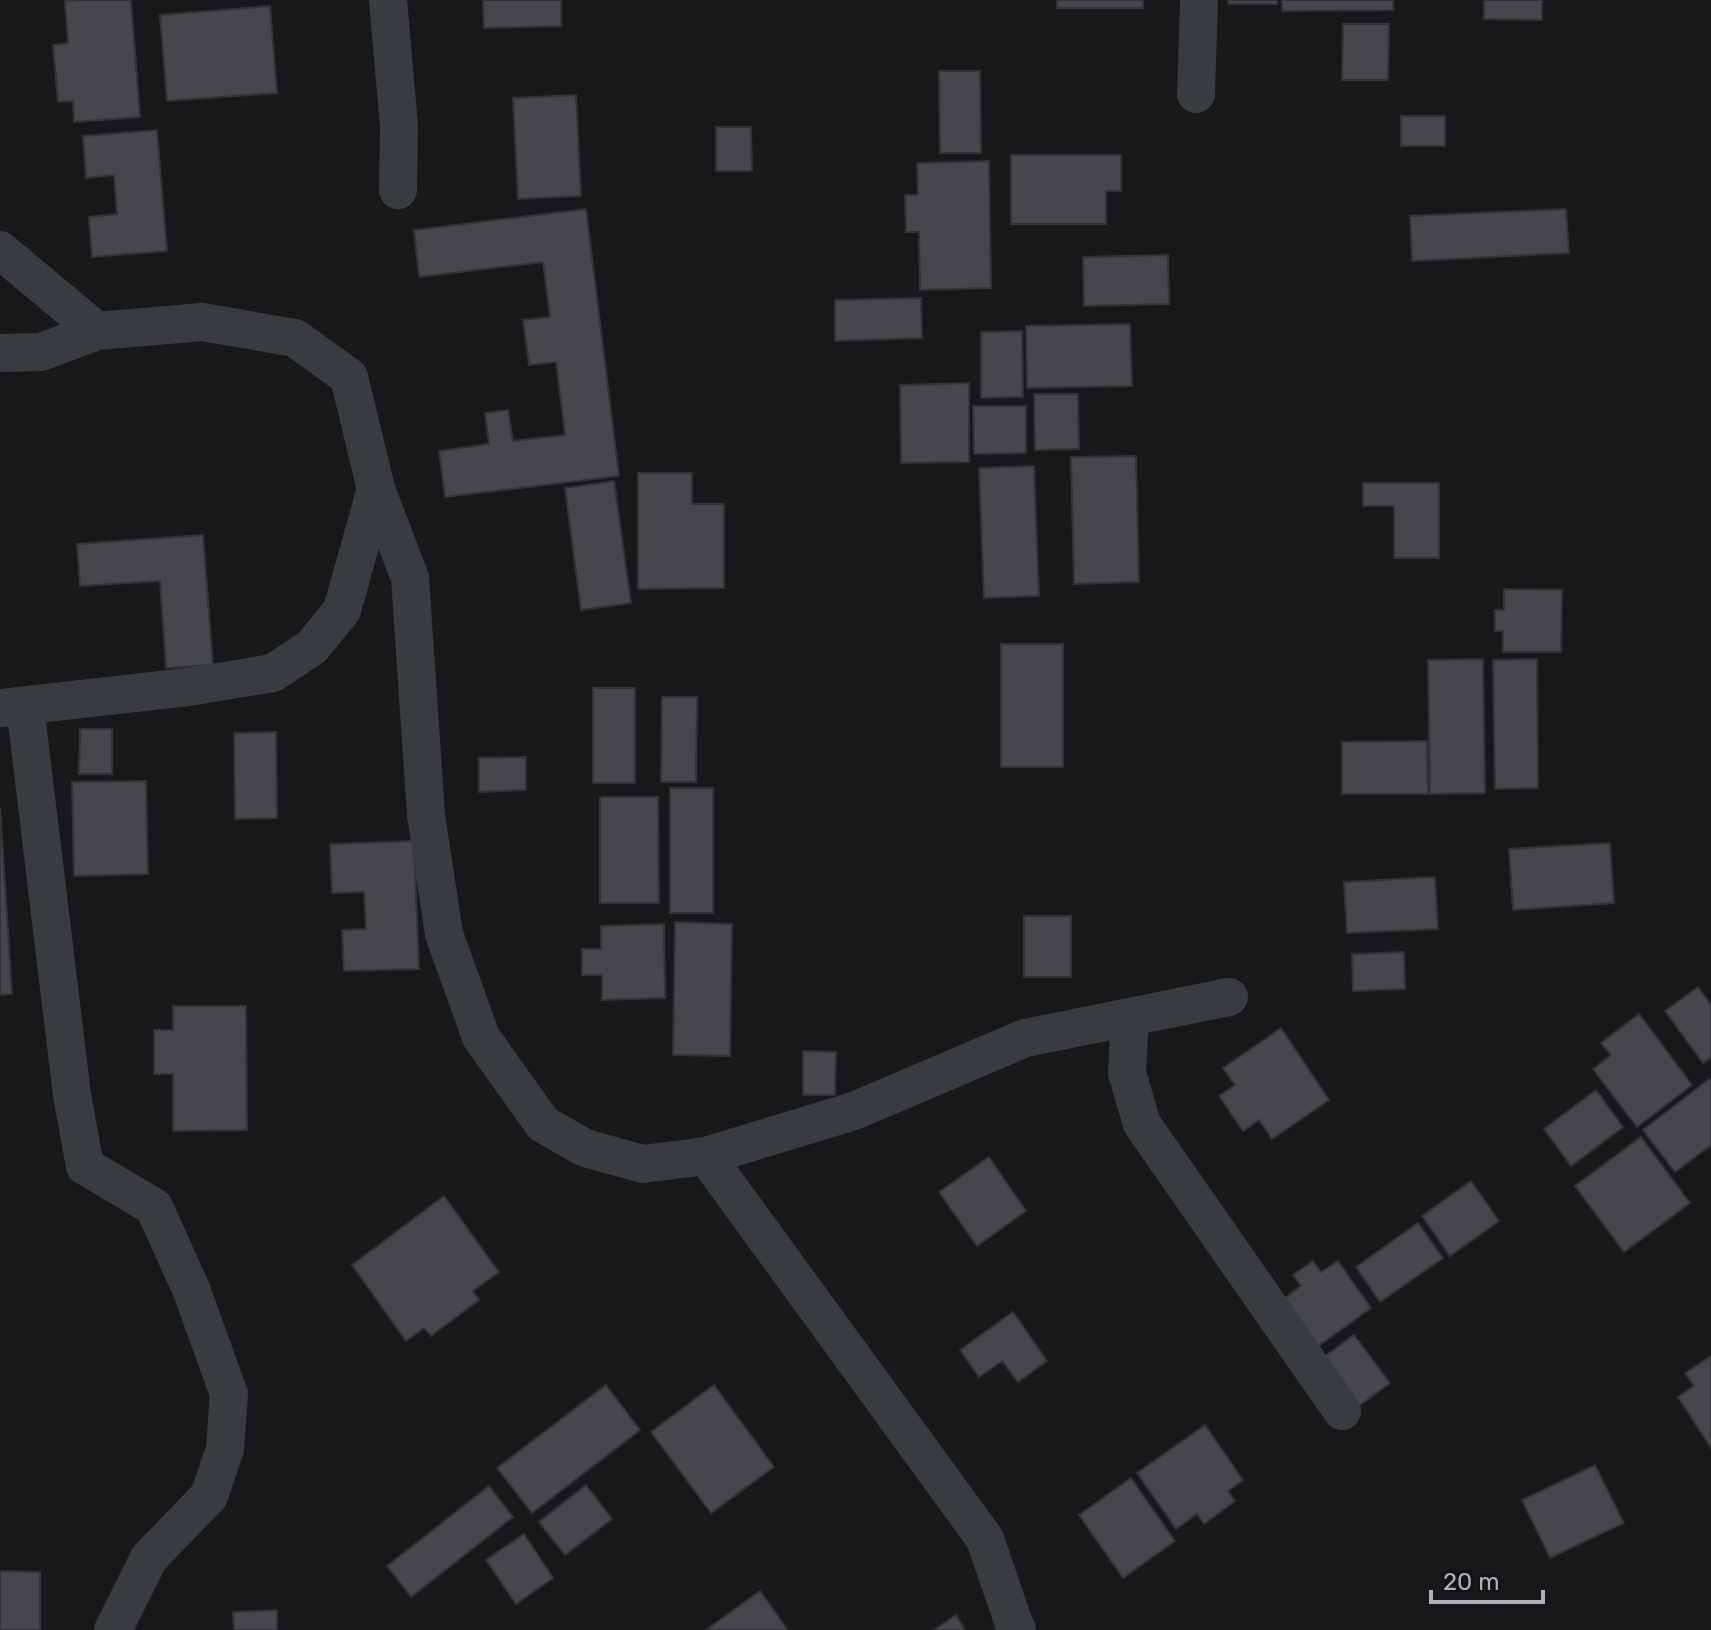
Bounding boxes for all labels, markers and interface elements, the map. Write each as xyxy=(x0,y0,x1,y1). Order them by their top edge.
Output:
scale bar xyxy=(1431,1554,1543,1604)
text: 20 m xyxy=(1443,1568,1500,1596)

